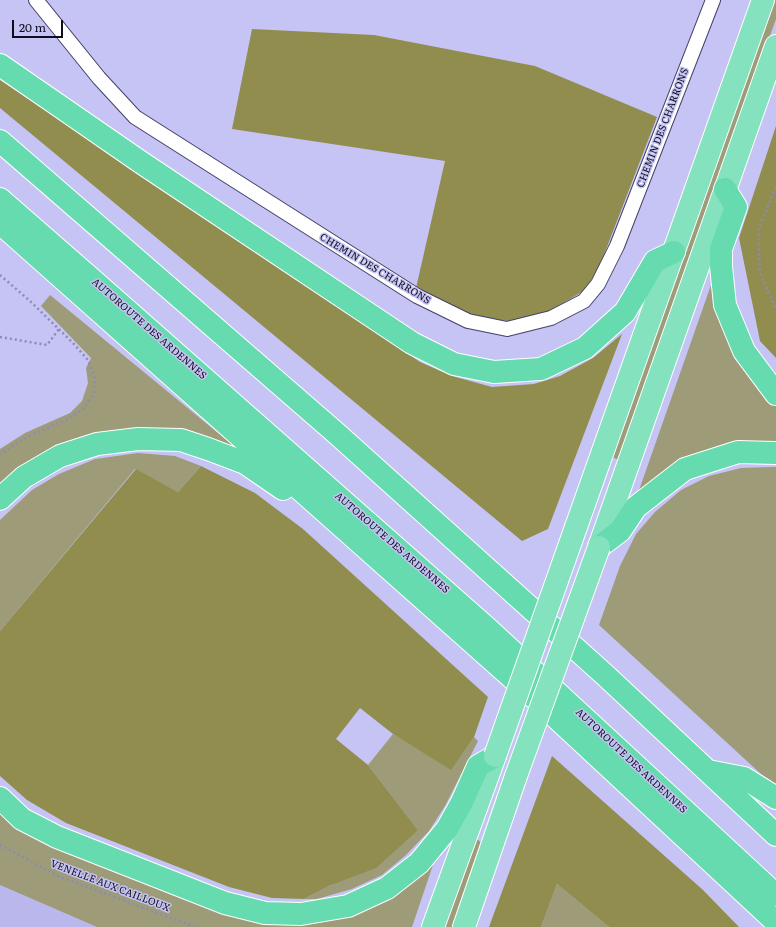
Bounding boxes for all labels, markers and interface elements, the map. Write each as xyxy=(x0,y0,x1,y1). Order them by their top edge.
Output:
scale bar xyxy=(14,12,65,38)
text: 20 m xyxy=(19,18,46,36)
street label: CHEMIN DES CHARRONS xyxy=(635,67,691,189)
street label: CHEMIN DES CHARRONS xyxy=(317,231,433,307)
street label: AUTOROUTE DES ARDENNES xyxy=(89,276,209,382)
street label: AUTOROUTE DES ARDENNES xyxy=(332,490,452,596)
street label: AUTOROUTE DES ARDENNES xyxy=(573,706,689,816)
street label: VENELLE AUX CAILLOUX xyxy=(49,858,171,914)

